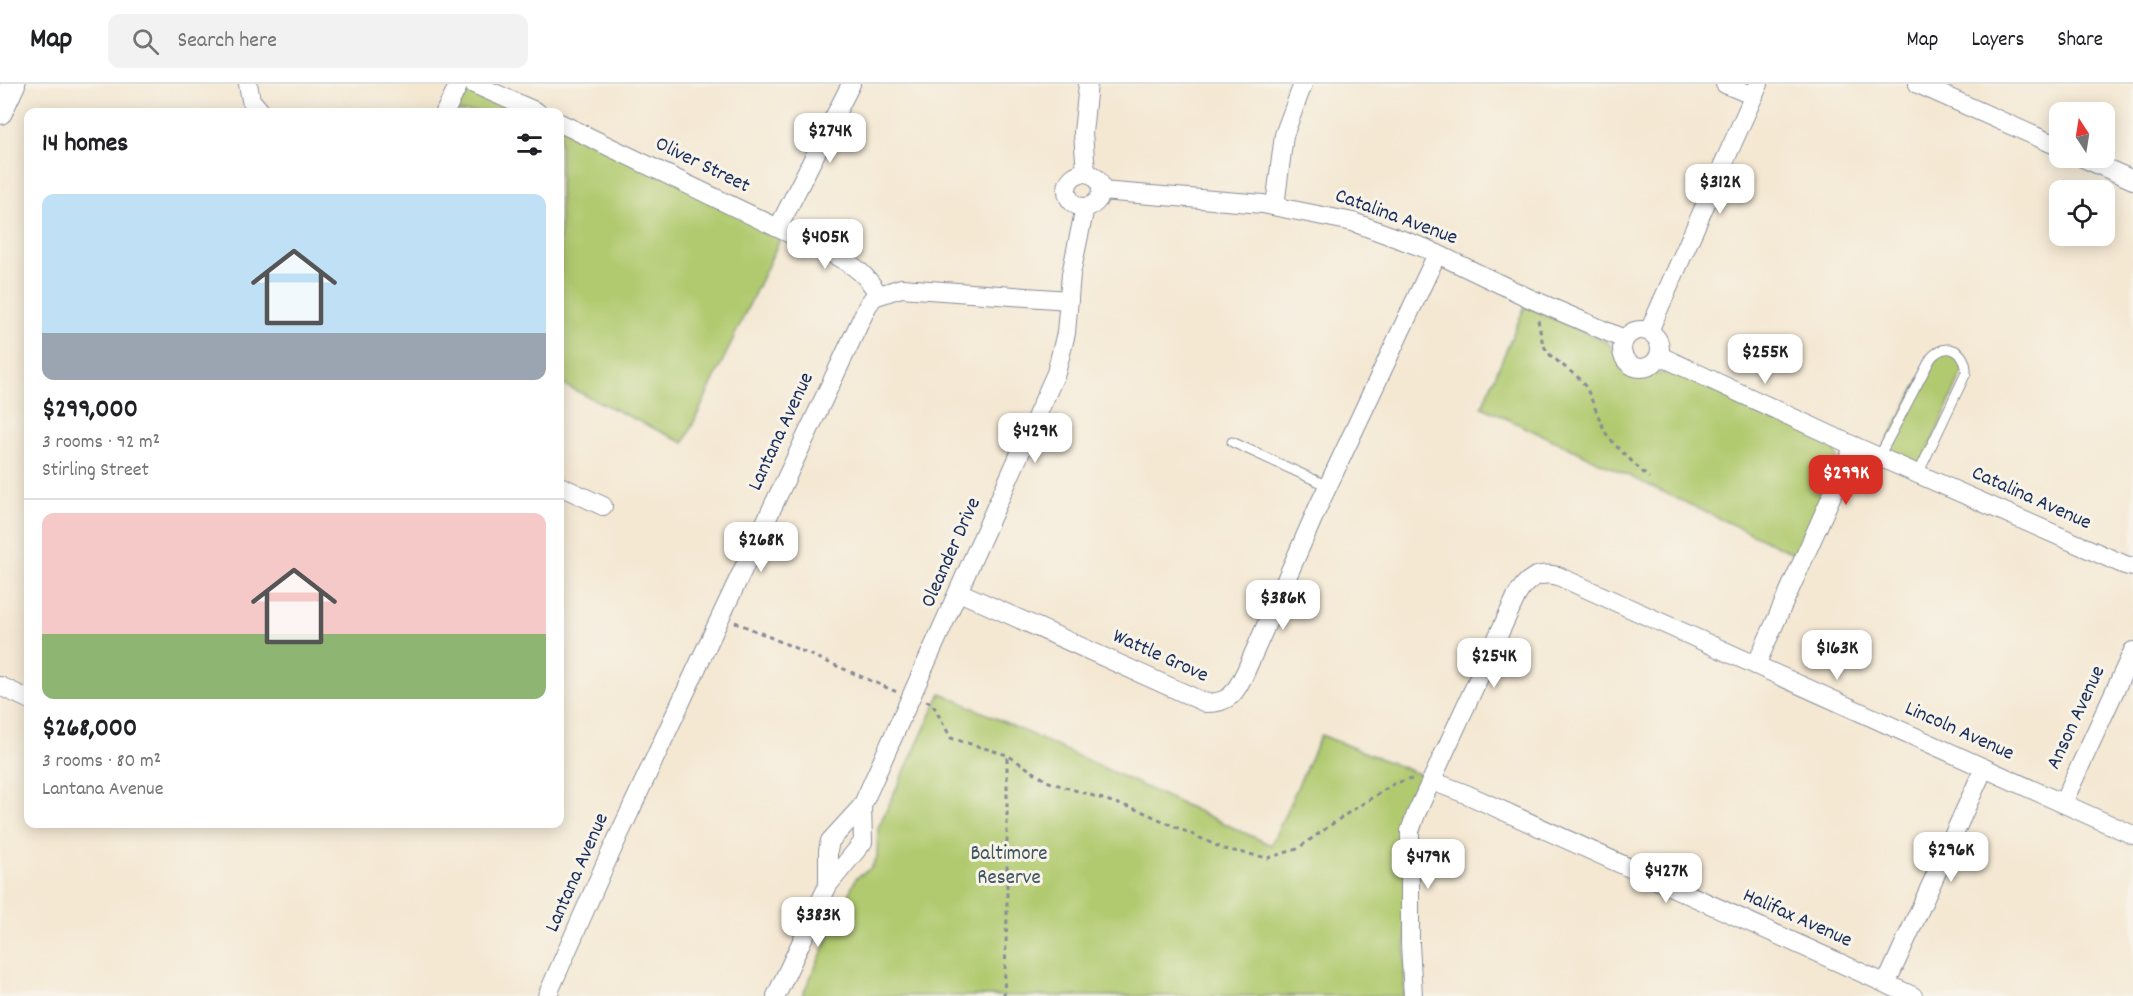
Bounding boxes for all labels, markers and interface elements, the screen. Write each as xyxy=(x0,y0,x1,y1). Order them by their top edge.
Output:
search box xyxy=(108,14,528,68)
text: Map xyxy=(30,21,72,61)
icon: search xyxy=(129,25,162,58)
text: Search here xyxy=(177,26,277,57)
text: Map xyxy=(1907,26,1938,56)
text: Layers xyxy=(1971,26,2024,56)
text: Share xyxy=(2057,26,2103,56)
north arrow xyxy=(2049,102,2115,168)
map controls xyxy=(2049,102,2115,246)
pin: $274K xyxy=(788,113,872,164)
text: $274K xyxy=(808,118,852,146)
text: 14 homes xyxy=(42,126,128,163)
icon: filters xyxy=(513,128,546,161)
street label: Oliver Street xyxy=(649,130,755,202)
pin: $312K xyxy=(1678,164,1762,215)
text: $312K xyxy=(1699,169,1741,197)
button: locate xyxy=(2049,180,2115,246)
street label: Catalina Avenue xyxy=(1331,182,1461,254)
pin: $405K xyxy=(783,219,867,270)
text: $405K xyxy=(801,224,849,252)
icon: home xyxy=(240,233,348,341)
pin: $255K xyxy=(1723,334,1807,385)
text: $255K xyxy=(1742,339,1788,367)
street label: Lantana Avenue xyxy=(741,368,823,496)
text: $299,000 xyxy=(42,392,138,429)
pin: $429K xyxy=(993,413,1077,464)
text: $429K xyxy=(1012,418,1058,446)
text: 3 rooms · 92 m² xyxy=(42,429,160,457)
pin: $299K xyxy=(1804,455,1888,506)
text: Stirling Street xyxy=(42,457,149,485)
street label: Catalina Avenue xyxy=(1966,459,2096,539)
text: $299K xyxy=(1823,460,1869,488)
street label: Oleander Drive xyxy=(914,493,990,613)
pin: $268K xyxy=(719,522,803,573)
text: $268K xyxy=(738,527,784,555)
icon: home xyxy=(240,552,348,660)
pin: $386K xyxy=(1241,580,1325,631)
text: $386K xyxy=(1260,585,1306,613)
street label: Wattle Grove xyxy=(1107,623,1213,691)
pin: $163K xyxy=(1795,630,1879,681)
text: $163K xyxy=(1816,635,1858,663)
pin: $254K xyxy=(1452,638,1536,689)
text: $254K xyxy=(1471,643,1517,671)
street label: Anson Avenue xyxy=(2040,661,2114,775)
street label: Lincoln Avenue xyxy=(1900,695,2018,769)
text: $268,000 xyxy=(42,711,137,748)
text: 3 rooms · 80 m² xyxy=(42,748,161,776)
text: Lantana Avenue xyxy=(42,776,163,804)
street label: Lantana Avenue xyxy=(538,809,618,937)
pin: $296K xyxy=(1909,832,1993,883)
text: $296K xyxy=(1927,837,1975,865)
pin: $479K xyxy=(1386,839,1470,890)
park label: Baltimore Reserve xyxy=(970,840,1048,894)
text: $479K xyxy=(1406,844,1450,872)
pin: $427K xyxy=(1624,853,1708,904)
text: $427K xyxy=(1644,858,1688,886)
street label: Halifax Avenue xyxy=(1738,882,1856,956)
pin: $383K xyxy=(776,897,860,948)
text: $383K xyxy=(795,902,841,930)

